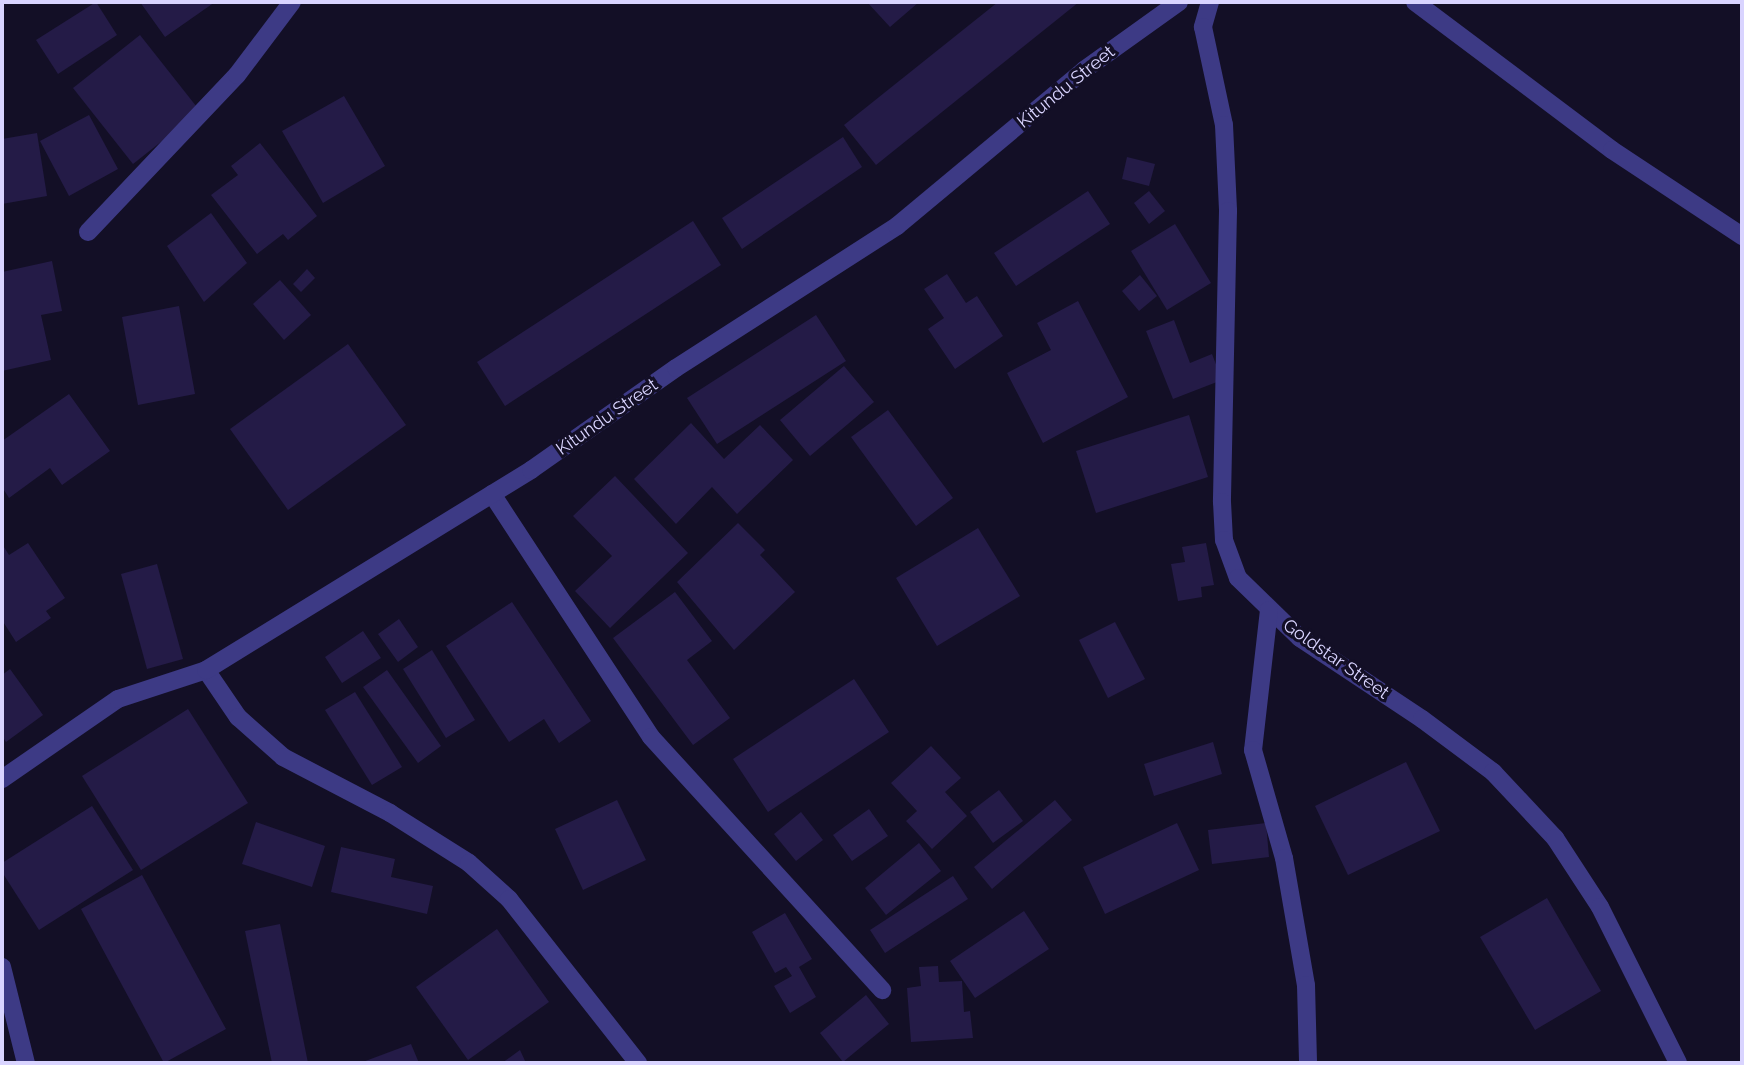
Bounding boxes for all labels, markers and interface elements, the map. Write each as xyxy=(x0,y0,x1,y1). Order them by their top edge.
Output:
street label: Kitundu Street xyxy=(1013,41,1119,133)
street label: Kitundu Street xyxy=(552,374,662,460)
street label: Goldstar Street xyxy=(1279,614,1393,704)

